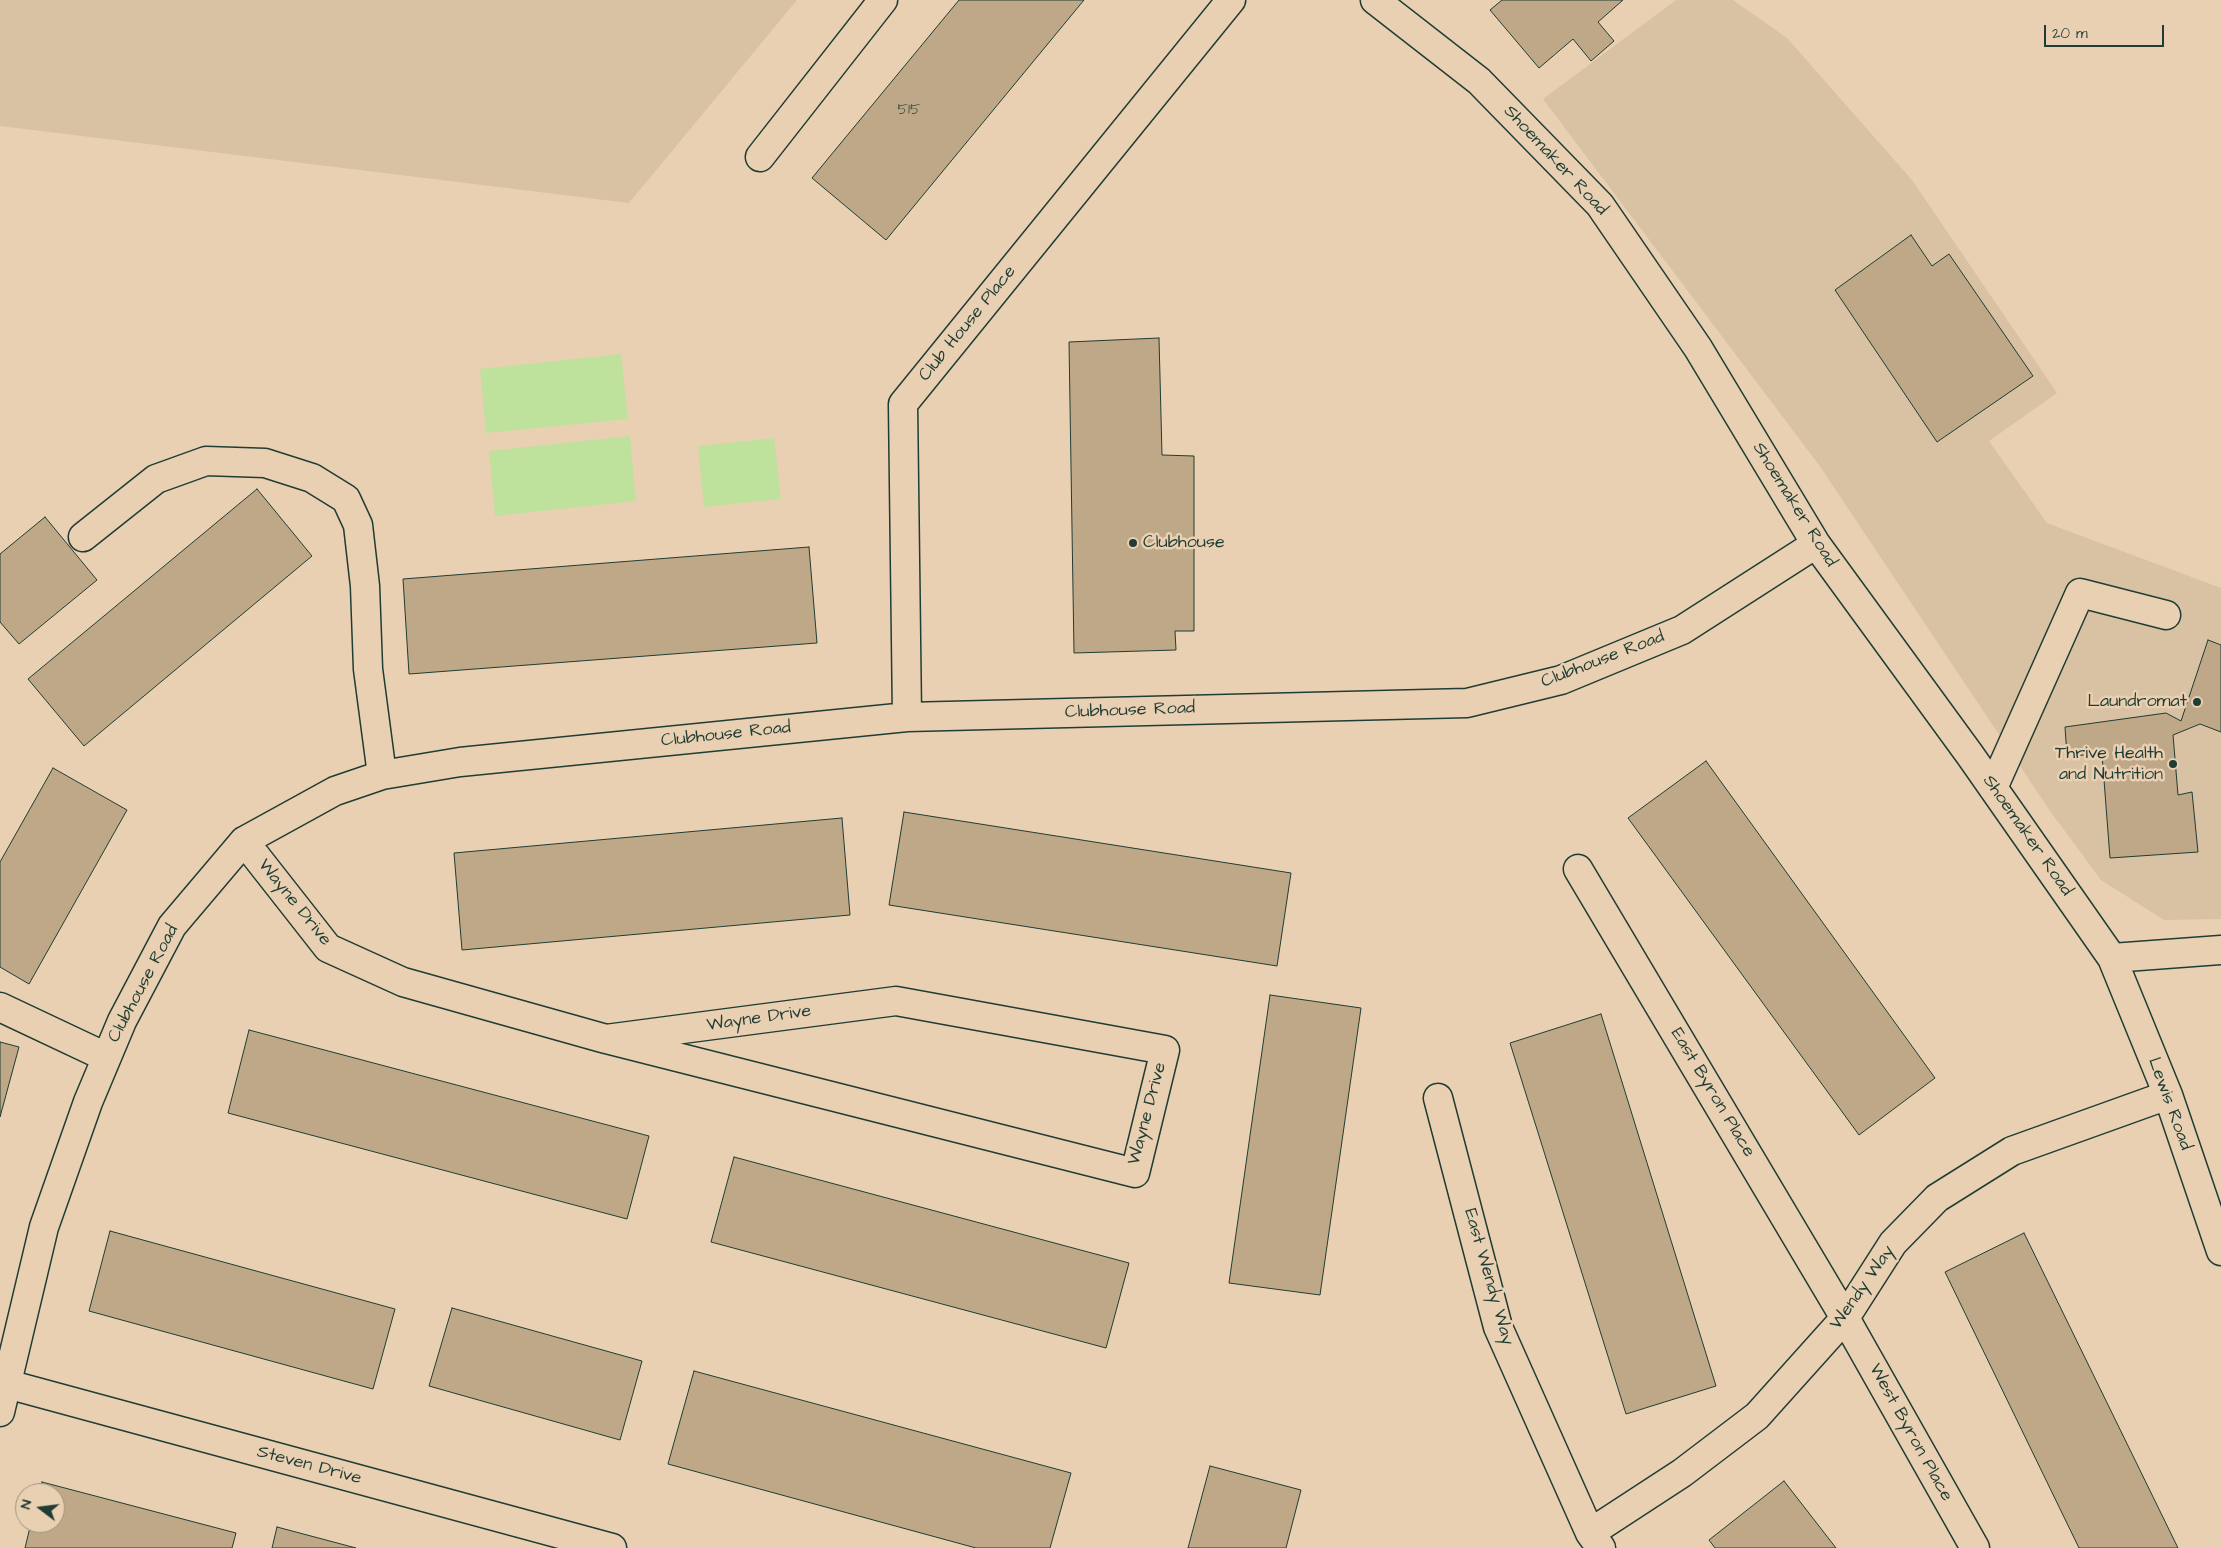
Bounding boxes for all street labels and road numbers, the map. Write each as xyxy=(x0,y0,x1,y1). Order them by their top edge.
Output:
street label: Shoemaker Road xyxy=(1498,101,1612,221)
street label: Club House Place xyxy=(915,262,1021,386)
street label: Shoemaker Road xyxy=(1747,439,1841,571)
street label: Clubhouse Road xyxy=(1538,627,1668,693)
street label: Clubhouse Road xyxy=(1065,698,1195,724)
street label: Clubhouse Road xyxy=(660,717,792,753)
street label: Shoemaker Road xyxy=(1977,771,2077,901)
street label: Wayne Drive xyxy=(252,855,336,951)
street label: Clubhouse Road xyxy=(104,921,184,1047)
street label: Wayne Drive xyxy=(705,1001,813,1037)
street label: East Byron Place xyxy=(1665,1024,1759,1162)
street label: Lewis Road xyxy=(2142,1055,2196,1153)
street label: Wayne Drive xyxy=(1124,1060,1172,1168)
street label: East Wendy Way xyxy=(1458,1206,1518,1348)
street label: Wendy Way xyxy=(1826,1242,1900,1334)
street label: West Byron Place xyxy=(1863,1361,1957,1505)
street label: Steven Drive xyxy=(254,1442,364,1490)

